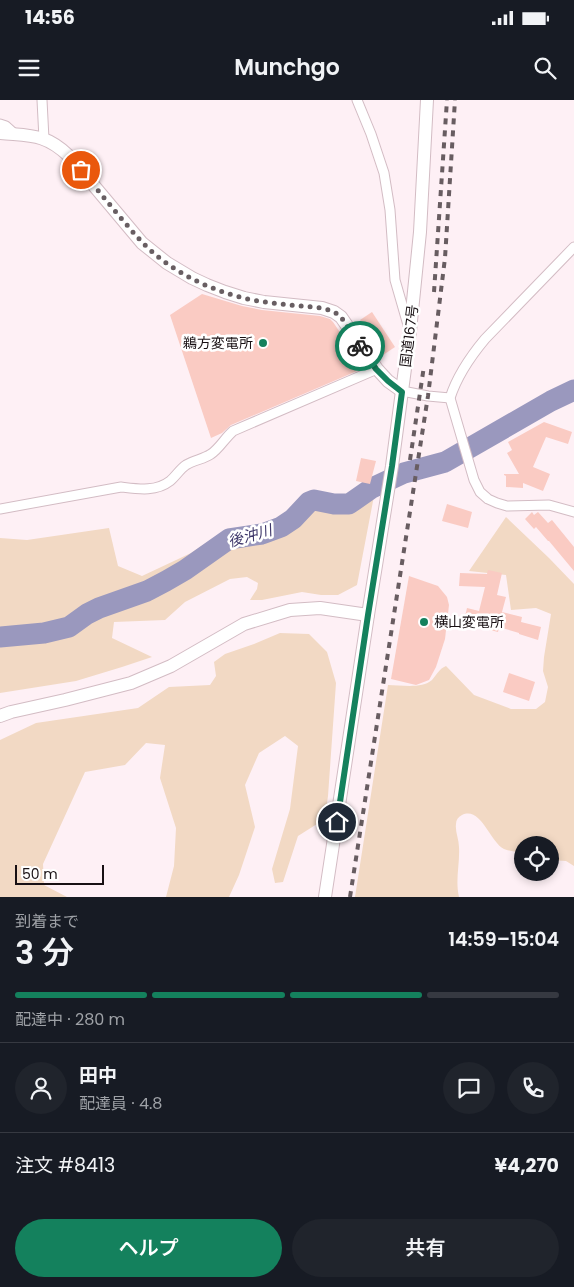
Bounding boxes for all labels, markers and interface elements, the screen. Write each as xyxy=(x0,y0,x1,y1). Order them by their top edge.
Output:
text: 14:56 xyxy=(25,4,75,31)
text: Munchgo xyxy=(234,52,340,83)
icon: menu xyxy=(15,54,43,82)
icon: search xyxy=(531,54,559,82)
pin xyxy=(60,149,102,191)
icon: bag xyxy=(67,156,95,184)
street label: 国道167号 xyxy=(395,304,423,368)
courier xyxy=(335,321,385,371)
icon: bike xyxy=(346,332,374,360)
place label: 鵜方変電所 xyxy=(183,333,253,353)
marker: 鵜方変電所 xyxy=(257,337,269,349)
water label: 後沖川 xyxy=(225,519,276,552)
place label: 横山変電所 xyxy=(434,612,504,632)
marker: 横山変電所 xyxy=(418,616,430,628)
pin xyxy=(316,801,358,843)
icon: home xyxy=(323,808,351,836)
map controls xyxy=(514,836,559,881)
button: locate xyxy=(514,836,559,881)
scale bar xyxy=(15,862,104,885)
text: 50 m xyxy=(22,864,58,884)
text: 到着まで xyxy=(15,910,79,933)
text: 14:59–15:04 xyxy=(448,926,559,953)
text: 3 分 xyxy=(15,930,74,975)
text: 配達中 · 280 m xyxy=(15,1008,125,1031)
button: person xyxy=(15,1062,67,1114)
text: 田中 xyxy=(79,1062,117,1089)
button: chat xyxy=(443,1062,495,1114)
button: phone xyxy=(507,1062,559,1114)
text: 配達員 · 4.8 xyxy=(79,1092,162,1115)
text: 注文 #8413 xyxy=(15,1152,115,1179)
text: ¥4,270 xyxy=(495,1152,559,1179)
button: ヘルプ xyxy=(15,1219,282,1277)
button: 共有 xyxy=(292,1219,559,1277)

